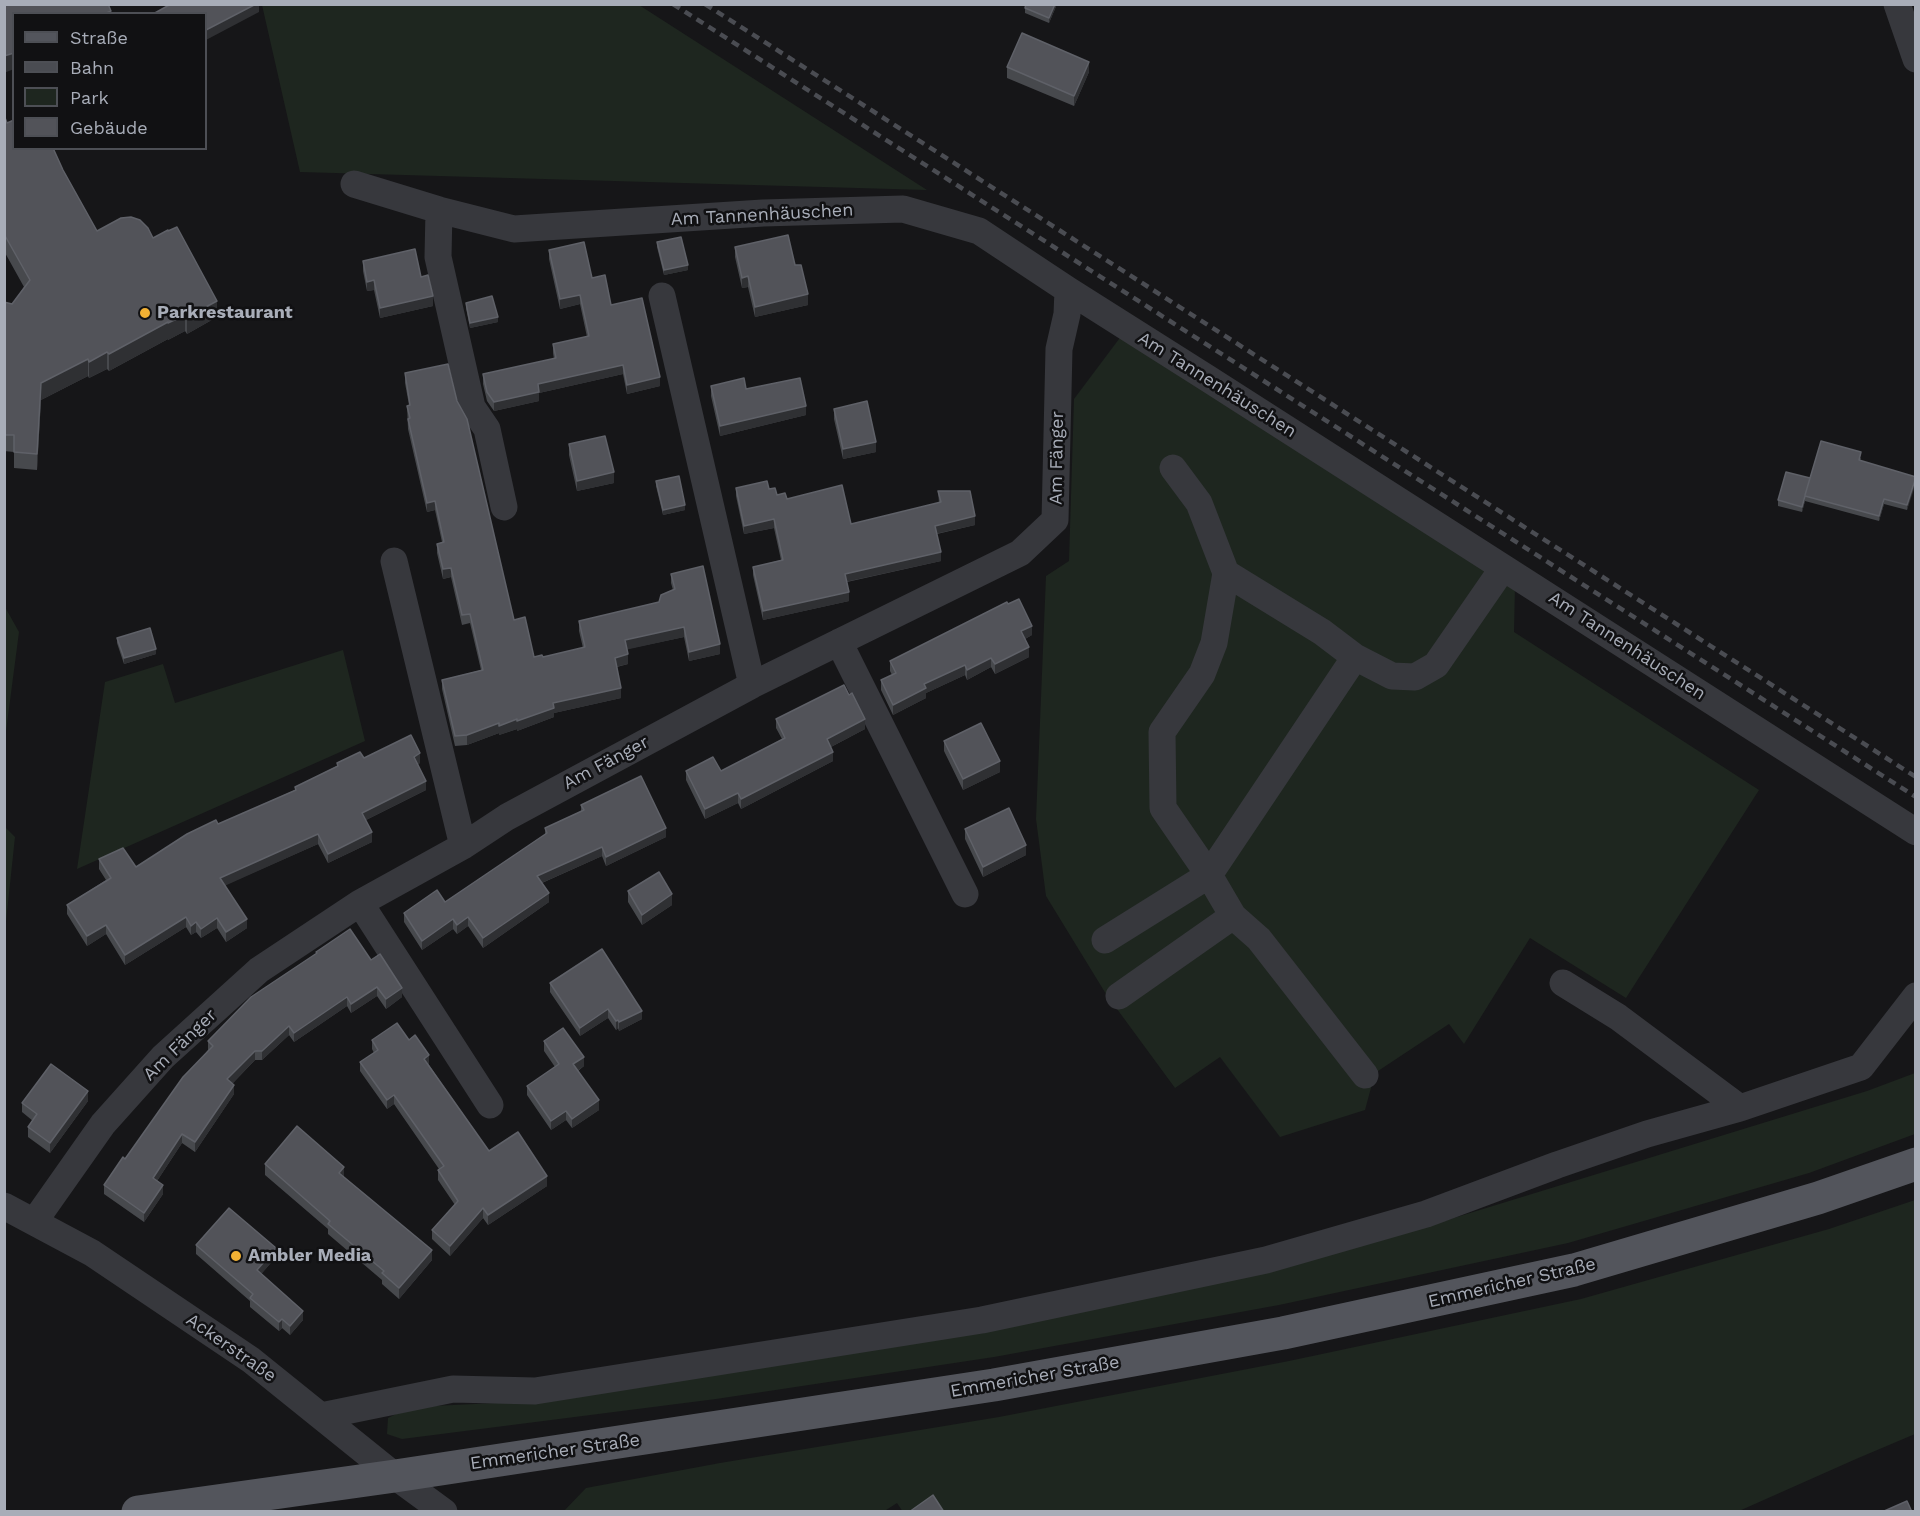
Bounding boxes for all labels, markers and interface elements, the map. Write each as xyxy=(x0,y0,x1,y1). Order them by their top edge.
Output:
legend xyxy=(12,12,207,150)
text: Straße xyxy=(70,27,128,48)
text: Bahn xyxy=(70,57,114,78)
text: Park xyxy=(70,87,109,108)
text: Gebäude xyxy=(70,117,148,138)
street label: Am Tannenhäuschen xyxy=(670,199,854,231)
place label: Parkrestaurant xyxy=(157,302,293,324)
marker: Parkrestaurant xyxy=(138,306,152,320)
street label: Am Tannenhäuschen xyxy=(1134,327,1300,443)
street label: Am Fänger xyxy=(1045,411,1069,505)
street label: Am Tannenhäuschen xyxy=(1544,587,1710,705)
street label: Am Fänger xyxy=(559,731,653,795)
street label: Am Fänger xyxy=(139,1005,221,1085)
place label: Ambler Media xyxy=(248,1245,371,1267)
marker: Ambler Media xyxy=(229,1249,243,1263)
street label: Emmericher Straße xyxy=(1426,1253,1598,1313)
street label: Ackerstraße xyxy=(182,1309,280,1387)
street label: Emmericher Straße xyxy=(949,1351,1121,1403)
street label: Emmericher Straße xyxy=(469,1429,641,1475)

